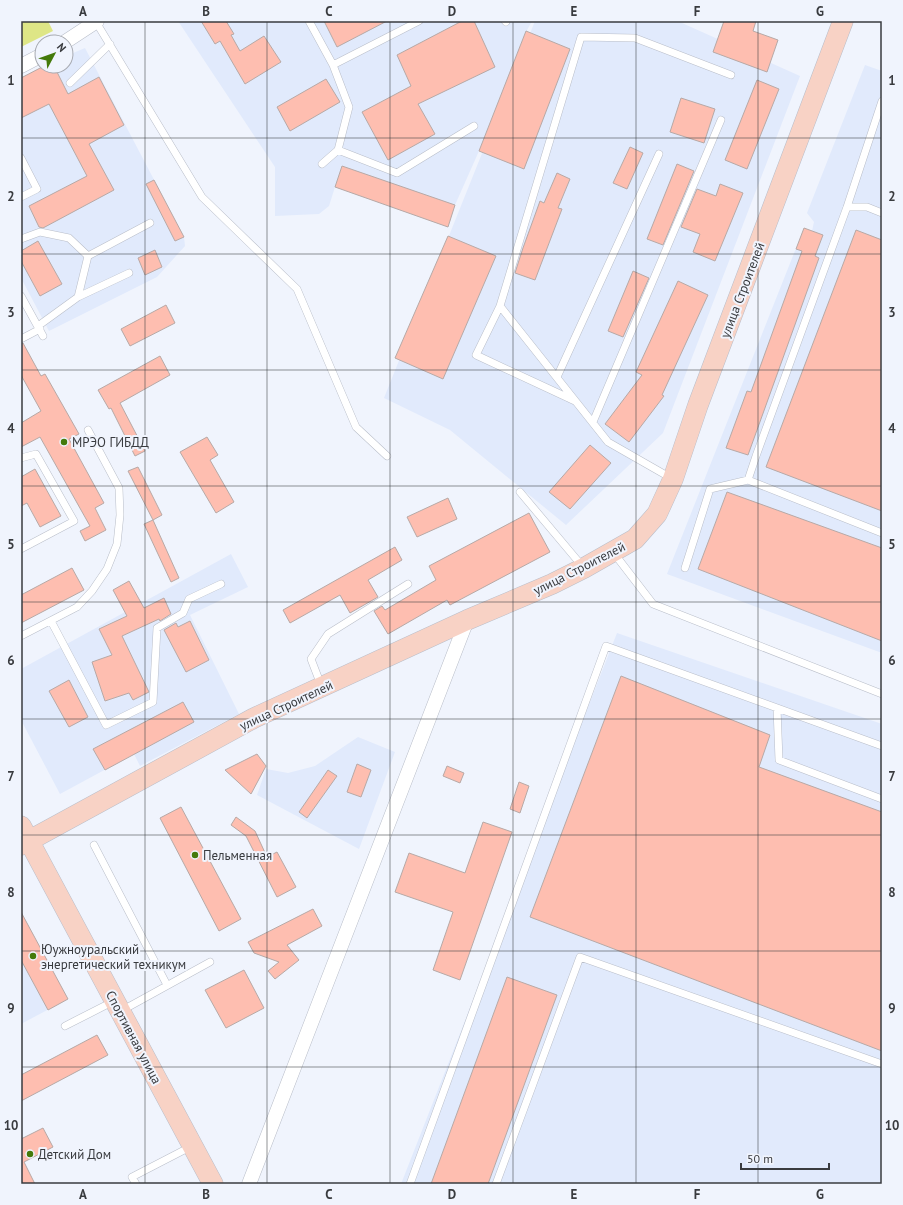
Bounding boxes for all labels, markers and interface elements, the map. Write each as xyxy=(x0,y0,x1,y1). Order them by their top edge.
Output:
text: A xyxy=(79,3,87,20)
text: B xyxy=(202,3,210,20)
text: C xyxy=(325,3,333,20)
text: D xyxy=(448,3,456,20)
text: E xyxy=(571,3,578,20)
text: F xyxy=(694,3,701,20)
text: G xyxy=(816,3,824,20)
north arrow xyxy=(34,34,74,74)
text: N xyxy=(54,40,69,55)
text: 1 xyxy=(7,72,15,89)
text: 1 xyxy=(888,72,896,89)
text: 2 xyxy=(7,188,15,205)
text: 2 xyxy=(888,188,896,205)
street label: улица Строителей xyxy=(716,240,768,340)
text: 3 xyxy=(7,304,15,321)
text: 3 xyxy=(888,304,896,321)
text: 4 xyxy=(7,420,15,437)
text: 4 xyxy=(888,420,896,437)
place label: МРЭО ГИБДД xyxy=(72,434,149,451)
marker: МРЭО ГИБДД xyxy=(59,437,69,447)
text: 5 xyxy=(7,536,15,553)
text: 5 xyxy=(888,536,896,553)
street label: улица Строителей xyxy=(530,538,628,599)
text: 6 xyxy=(7,652,15,669)
text: 6 xyxy=(888,652,896,669)
street label: улица Строителей xyxy=(237,676,336,734)
text: 7 xyxy=(7,768,15,785)
text: 7 xyxy=(888,768,896,785)
place label: Пельменная xyxy=(203,847,272,864)
marker: Пельменная xyxy=(190,850,200,860)
text: 8 xyxy=(7,884,15,901)
text: 8 xyxy=(888,884,896,901)
place label: Юужноуральский энергетический техникум xyxy=(41,941,186,973)
marker: Юужноуральский энергетический техникум xyxy=(28,951,38,961)
street label: Спортивная улица xyxy=(102,988,165,1087)
text: 9 xyxy=(7,1000,15,1017)
text: 9 xyxy=(888,1000,896,1017)
text: 10 xyxy=(4,1117,18,1134)
text: 10 xyxy=(885,1117,899,1134)
scale bar xyxy=(741,1145,829,1171)
place label: Детский Дом xyxy=(38,1146,111,1163)
marker: Детский Дом xyxy=(25,1149,35,1159)
text: 50 m xyxy=(747,1151,773,1166)
text: A xyxy=(79,1186,87,1203)
text: B xyxy=(202,1186,210,1203)
text: C xyxy=(325,1186,333,1203)
text: D xyxy=(448,1186,456,1203)
text: E xyxy=(571,1186,578,1203)
text: F xyxy=(694,1186,701,1203)
text: G xyxy=(816,1186,824,1203)

